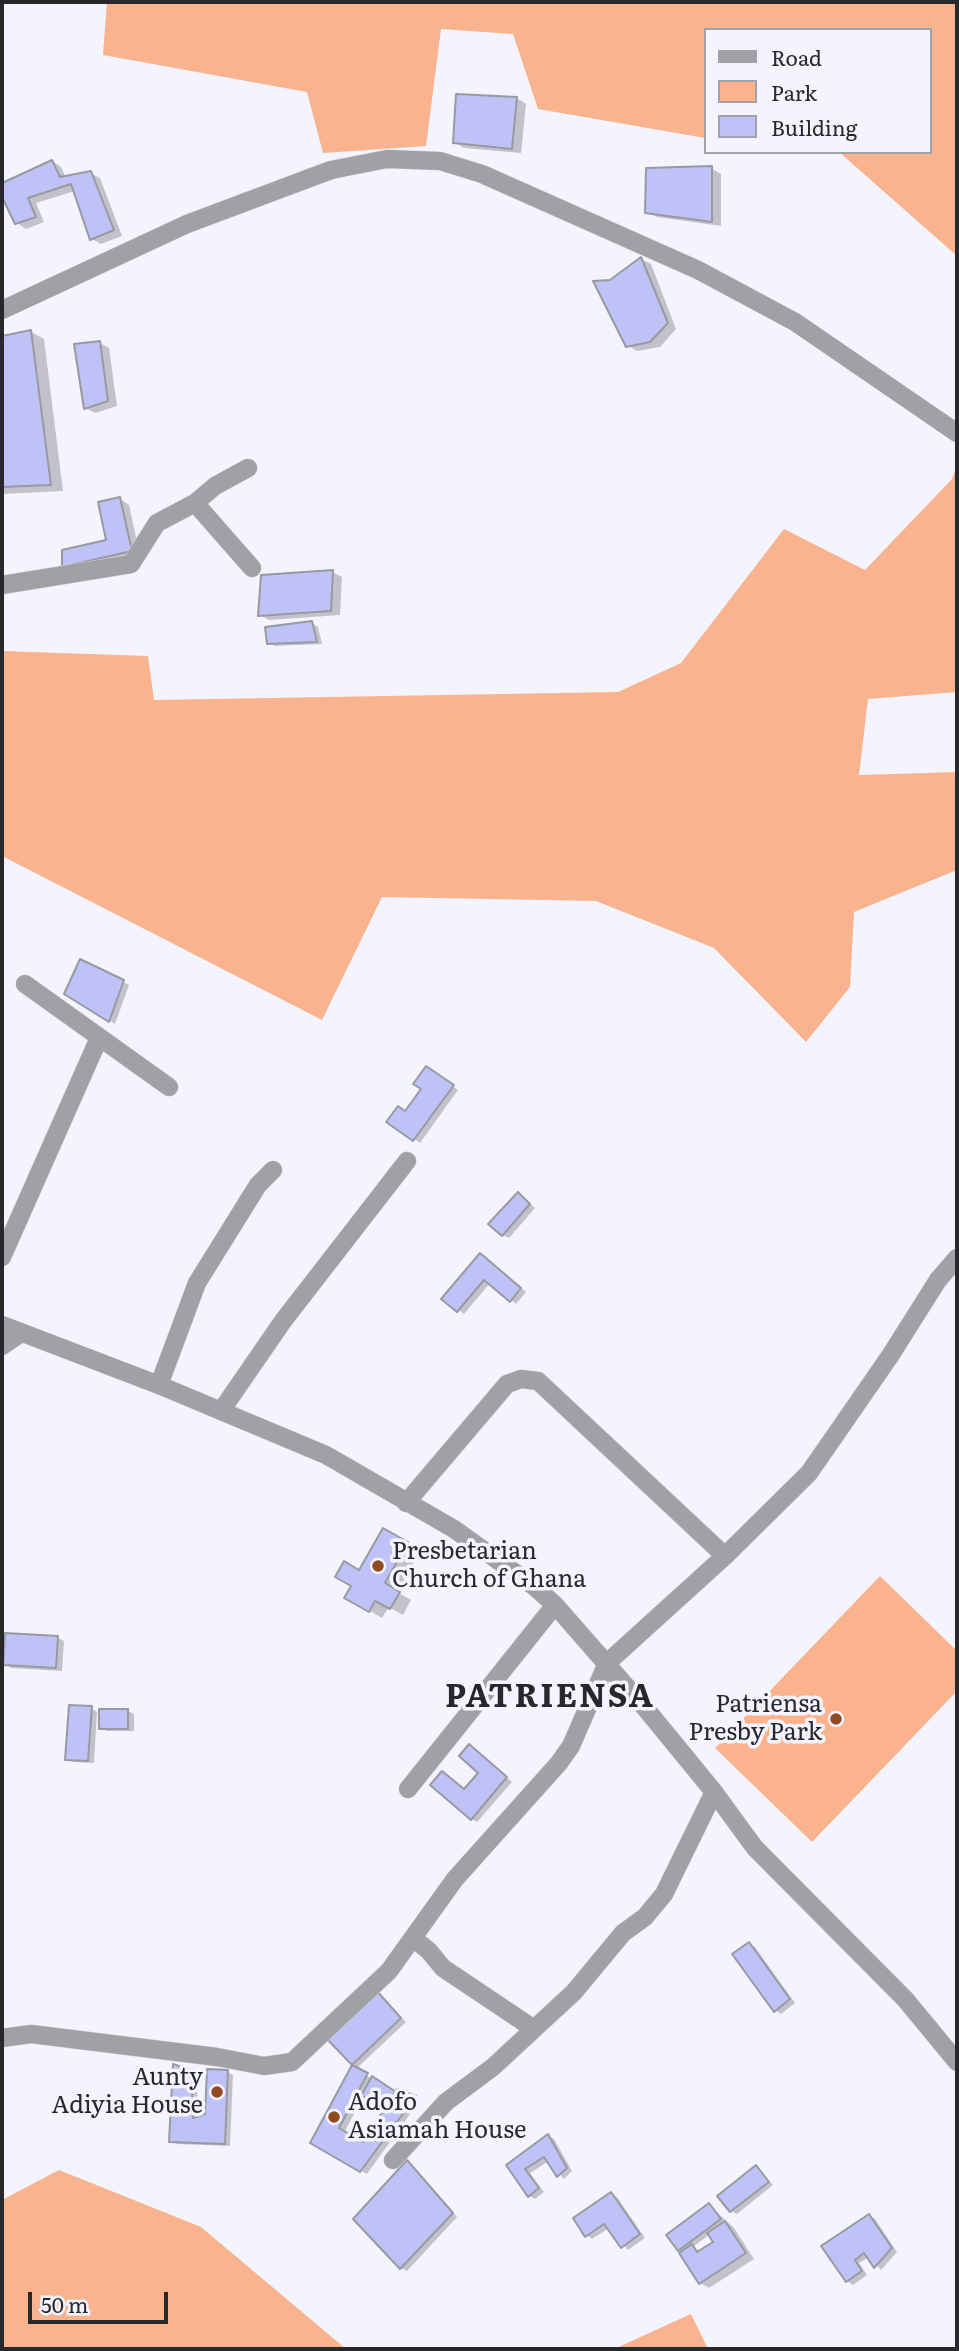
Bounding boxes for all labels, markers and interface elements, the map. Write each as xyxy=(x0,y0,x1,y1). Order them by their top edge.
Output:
legend xyxy=(704,28,931,154)
text: Road xyxy=(771,41,822,72)
text: Park xyxy=(771,76,817,107)
text: Building xyxy=(771,111,857,142)
place label: Presbetarian Church of Ghana xyxy=(392,1538,586,1594)
marker: Presbetarian Church of Ghana xyxy=(370,1558,386,1574)
district label: PATRIENSA xyxy=(446,1679,654,1717)
place label: Patriensa Presby Park xyxy=(689,1691,822,1747)
marker: Patriensa Presby Park xyxy=(828,1711,844,1727)
place label: Aunty Adiyia House xyxy=(52,2064,203,2120)
marker: Aunty Adiyia House xyxy=(209,2084,225,2100)
place label: Adofo Asiamah House xyxy=(348,2089,526,2145)
marker: Adofo Asiamah House xyxy=(326,2109,342,2125)
scale bar xyxy=(32,2278,172,2322)
text: 50 m xyxy=(41,2288,88,2319)

